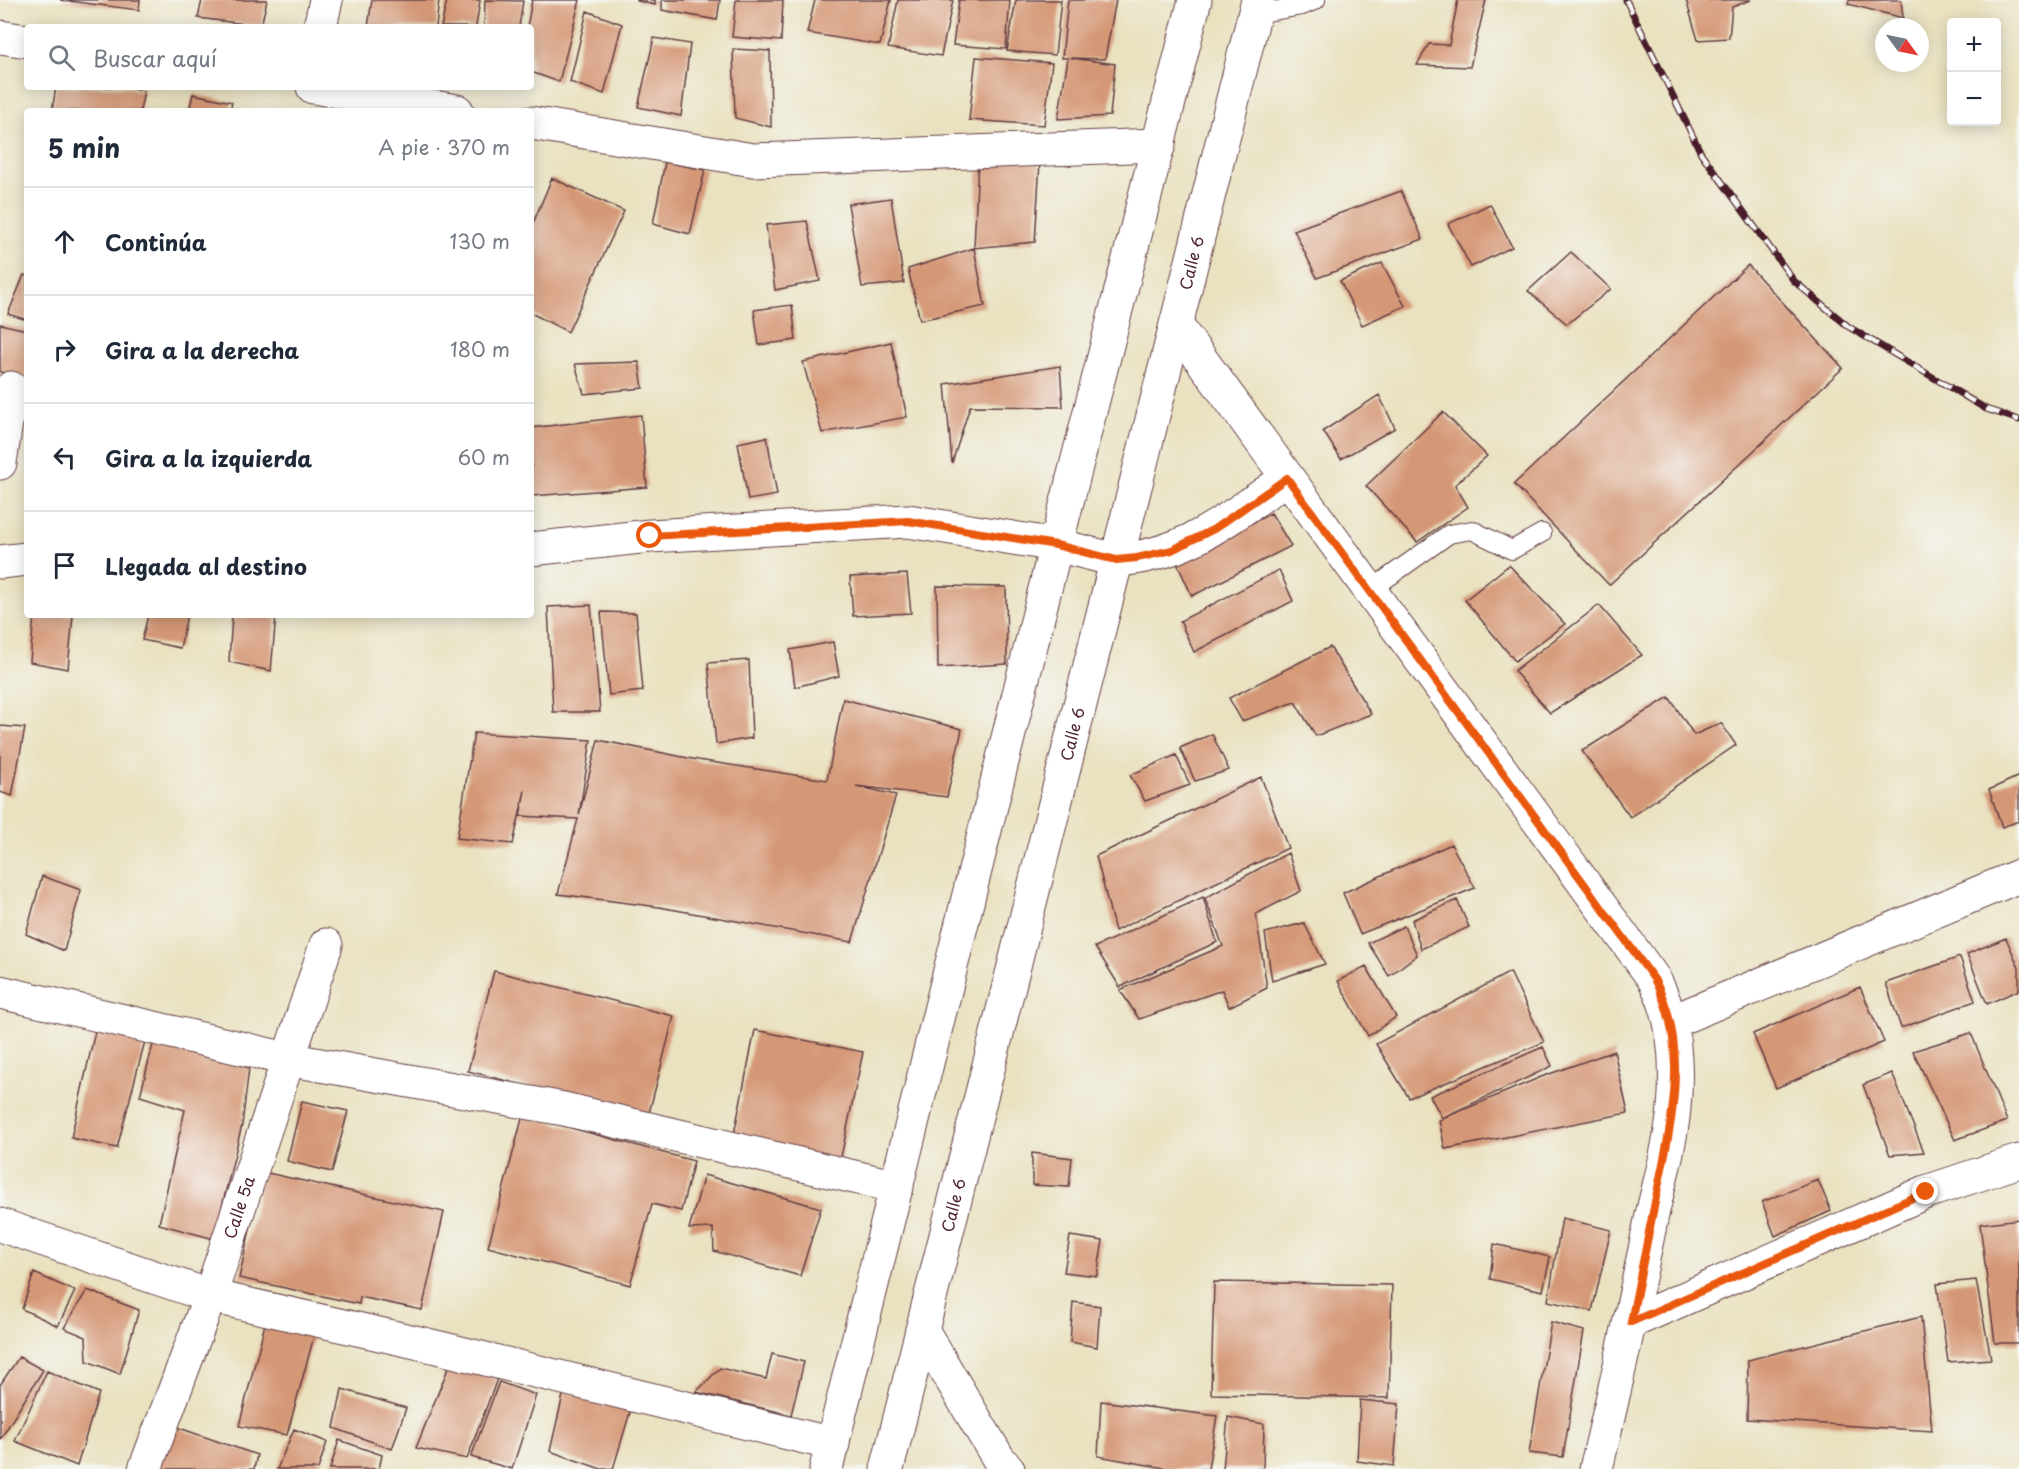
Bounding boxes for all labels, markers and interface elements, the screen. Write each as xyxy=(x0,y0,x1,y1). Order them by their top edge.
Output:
north arrow xyxy=(1875,18,1929,72)
map controls xyxy=(1947,18,2001,126)
button: + xyxy=(1947,18,2001,72)
search box xyxy=(24,24,534,90)
icon: search xyxy=(45,41,78,74)
text: Buscar aquí xyxy=(93,41,217,74)
button: − xyxy=(1947,72,2001,126)
text: 5 min xyxy=(48,128,120,167)
text: A pie · 370 m xyxy=(378,132,510,162)
icon: ahead xyxy=(48,225,81,258)
text: Continúa xyxy=(105,225,207,258)
text: 130 m xyxy=(450,226,510,256)
street label: Calle 6 xyxy=(1172,233,1209,292)
icon: right xyxy=(48,333,81,366)
text: Gira a la derecha xyxy=(105,333,299,366)
text: 180 m xyxy=(450,334,510,364)
icon: left xyxy=(48,441,81,474)
text: Gira a la izquierda xyxy=(105,441,312,474)
text: 60 m xyxy=(458,442,510,472)
route start xyxy=(636,522,662,548)
icon: arrive xyxy=(48,549,81,582)
text: Llegada al destino xyxy=(105,549,307,582)
street label: Calle 6 xyxy=(1053,704,1090,763)
street label: Calle 5a xyxy=(217,1173,260,1242)
street label: Calle 6 xyxy=(934,1176,971,1235)
route end xyxy=(1912,1178,1938,1204)

